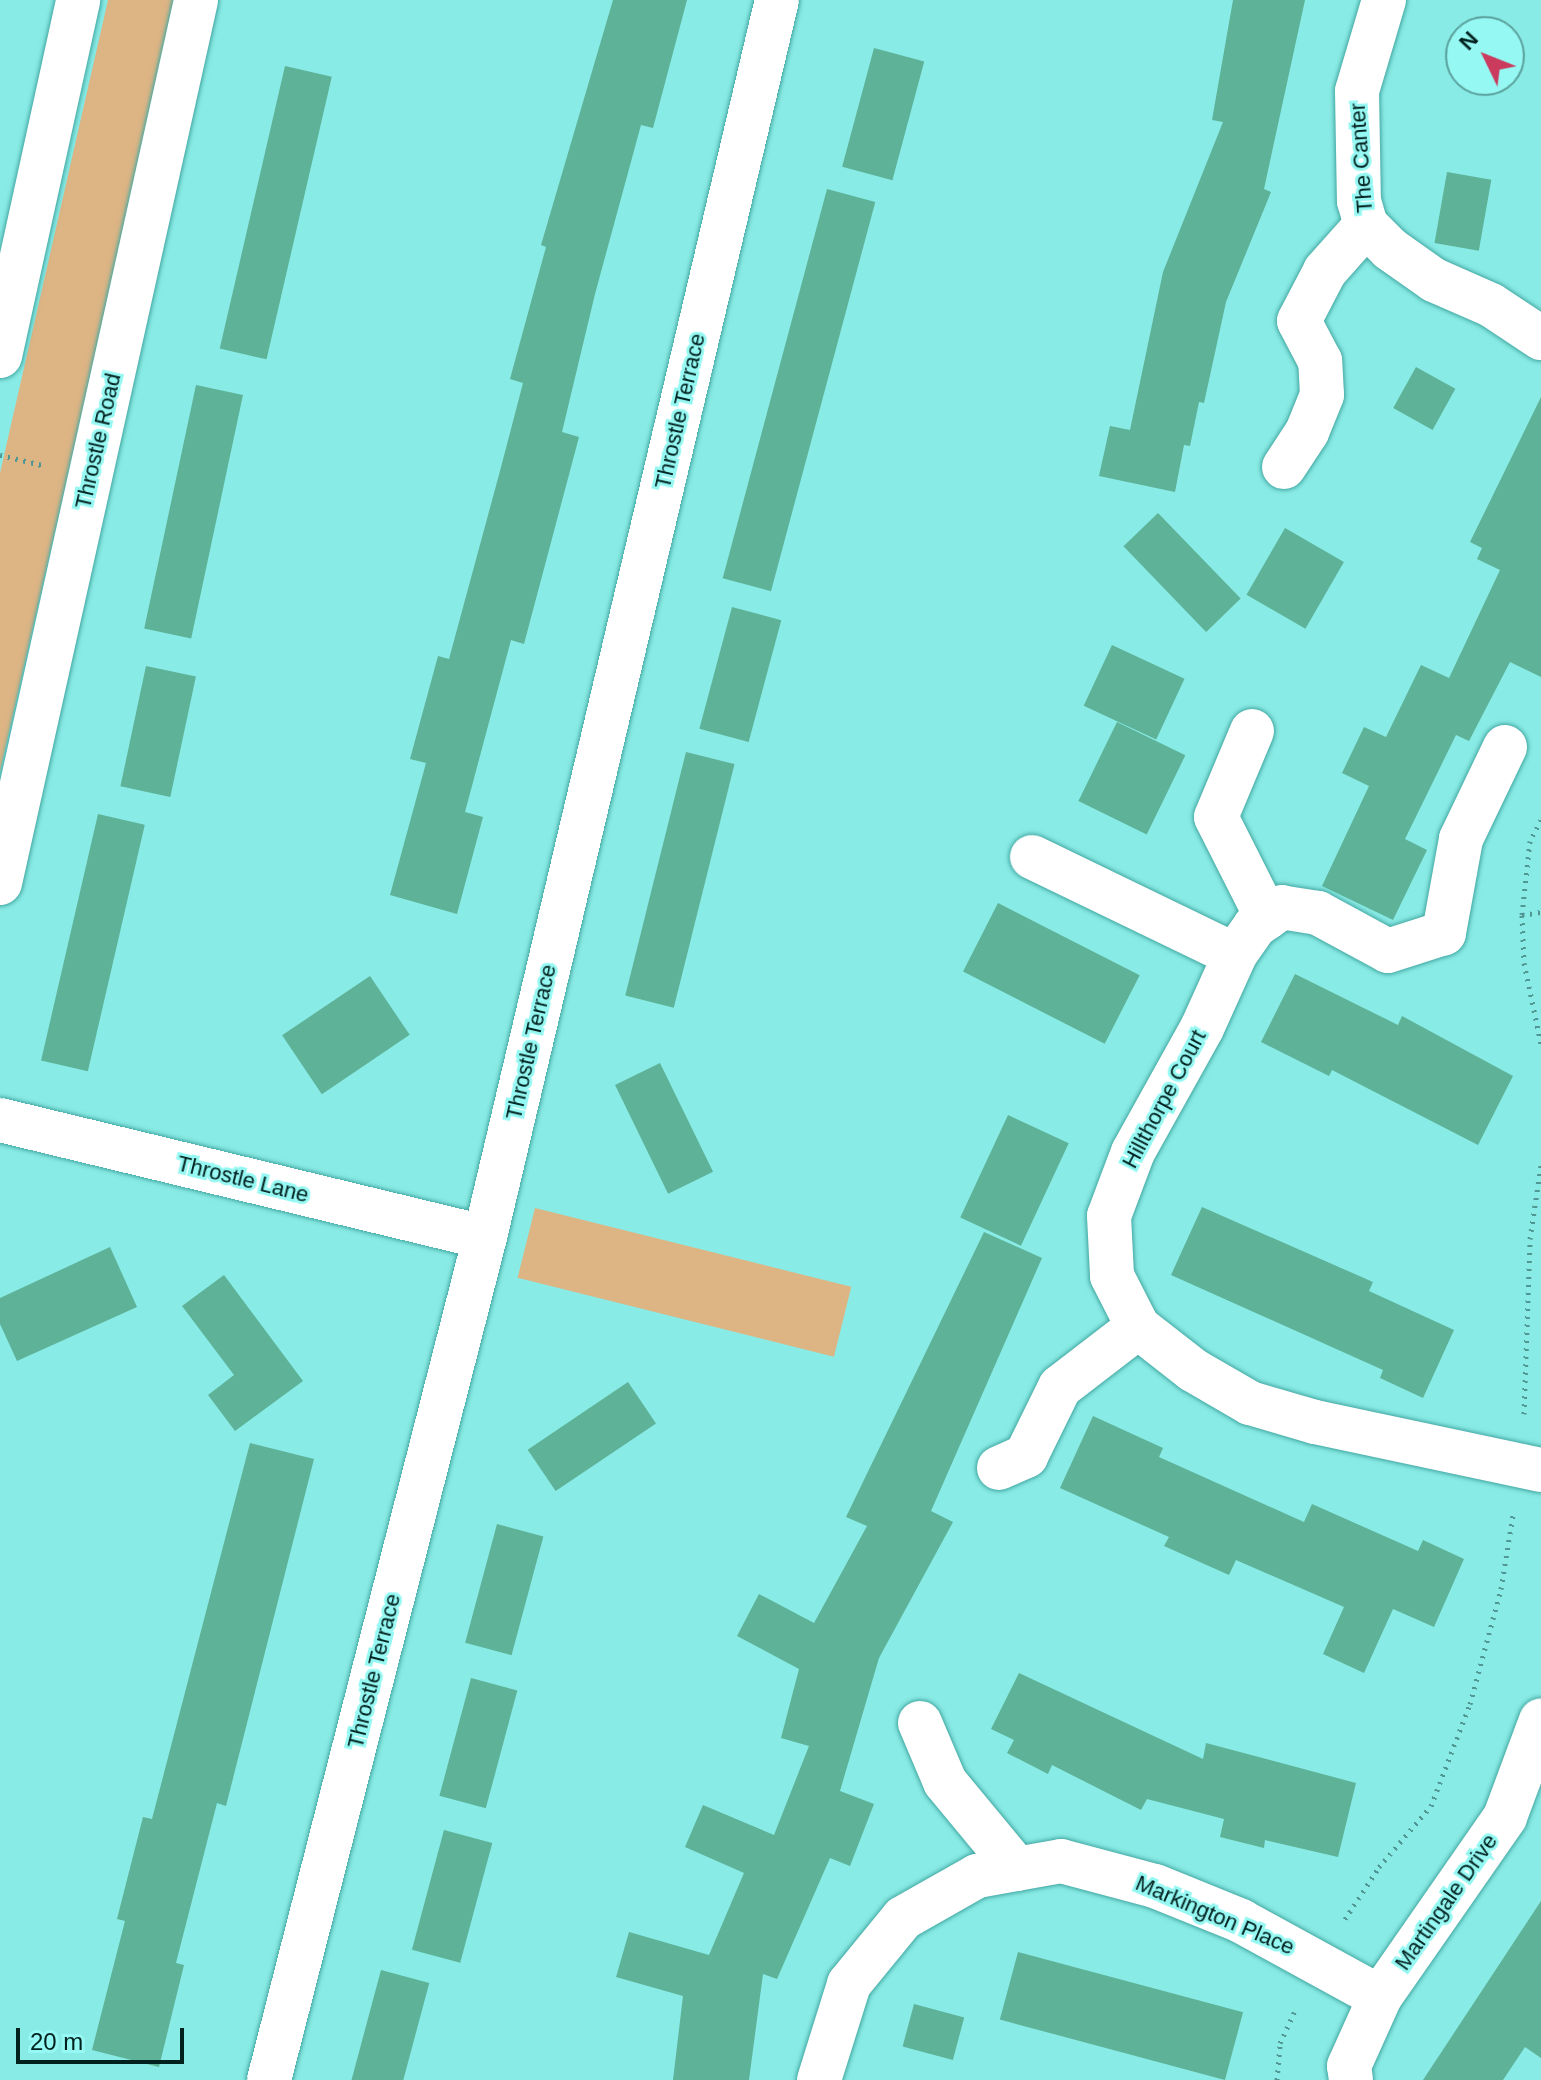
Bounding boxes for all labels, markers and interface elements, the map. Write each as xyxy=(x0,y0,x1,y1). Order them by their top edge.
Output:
north arrow xyxy=(1445,16,1525,96)
text: N xyxy=(1454,26,1483,55)
street label: The Canter xyxy=(1344,102,1378,214)
street label: Throstle Terrace xyxy=(649,331,711,491)
street label: Throstle Road xyxy=(70,371,126,511)
street label: Throstle Terrace xyxy=(500,962,562,1122)
street label: Hillthorpe Court xyxy=(1116,1025,1212,1173)
street label: Throstle Lane xyxy=(175,1150,311,1208)
street label: Throstle Terrace xyxy=(342,1591,406,1751)
street label: Martingale Drive xyxy=(1389,1829,1503,1975)
street label: Markington Place xyxy=(1132,1870,1298,1960)
scale bar xyxy=(20,2012,188,2062)
text: 20 m xyxy=(30,2028,83,2055)

